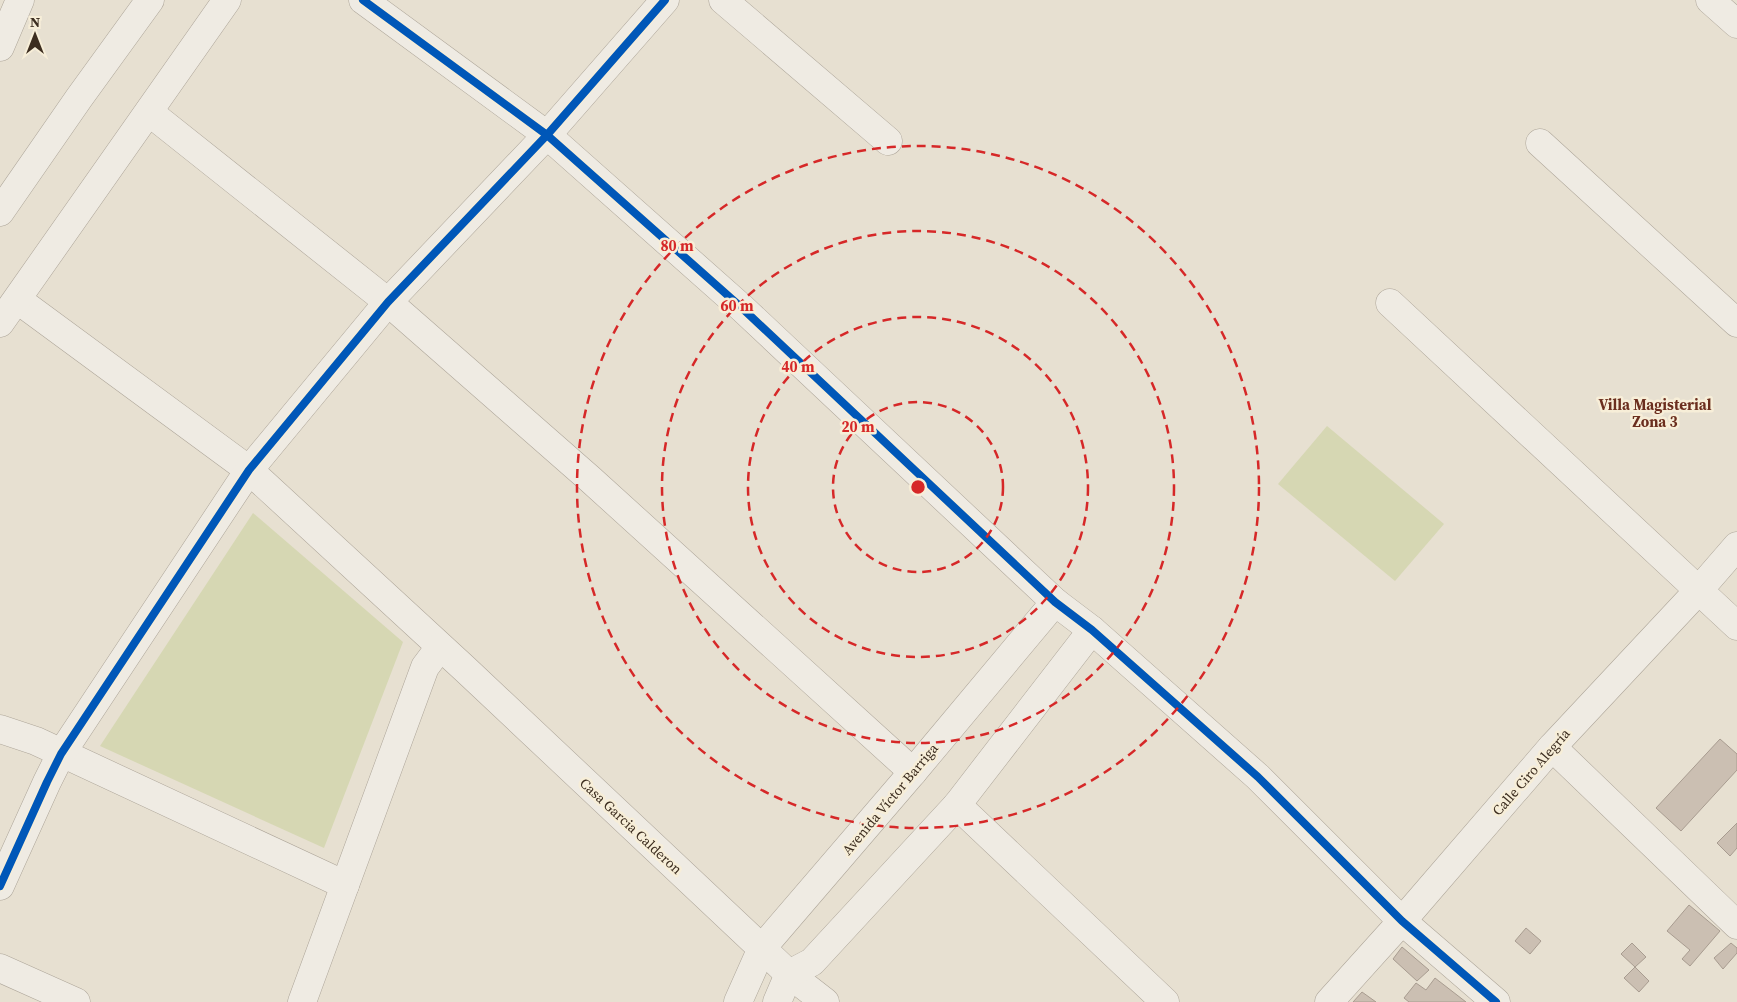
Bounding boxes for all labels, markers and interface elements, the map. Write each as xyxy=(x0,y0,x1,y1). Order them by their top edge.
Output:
north arrow xyxy=(10,10,60,60)
text: N xyxy=(30,12,40,32)
text: 80 m xyxy=(660,235,694,256)
text: 60 m xyxy=(720,295,754,316)
text: 40 m xyxy=(781,356,815,377)
district label: Villa Magisterial Zona 3 xyxy=(1598,394,1712,432)
text: 20 m xyxy=(841,416,875,437)
centre of rings xyxy=(909,478,927,496)
street label: Calle Ciro Alegría xyxy=(1488,723,1575,820)
street label: Avenida Víctor Barriga xyxy=(837,738,943,859)
street label: Casa Garcia Calderon xyxy=(575,773,687,879)

